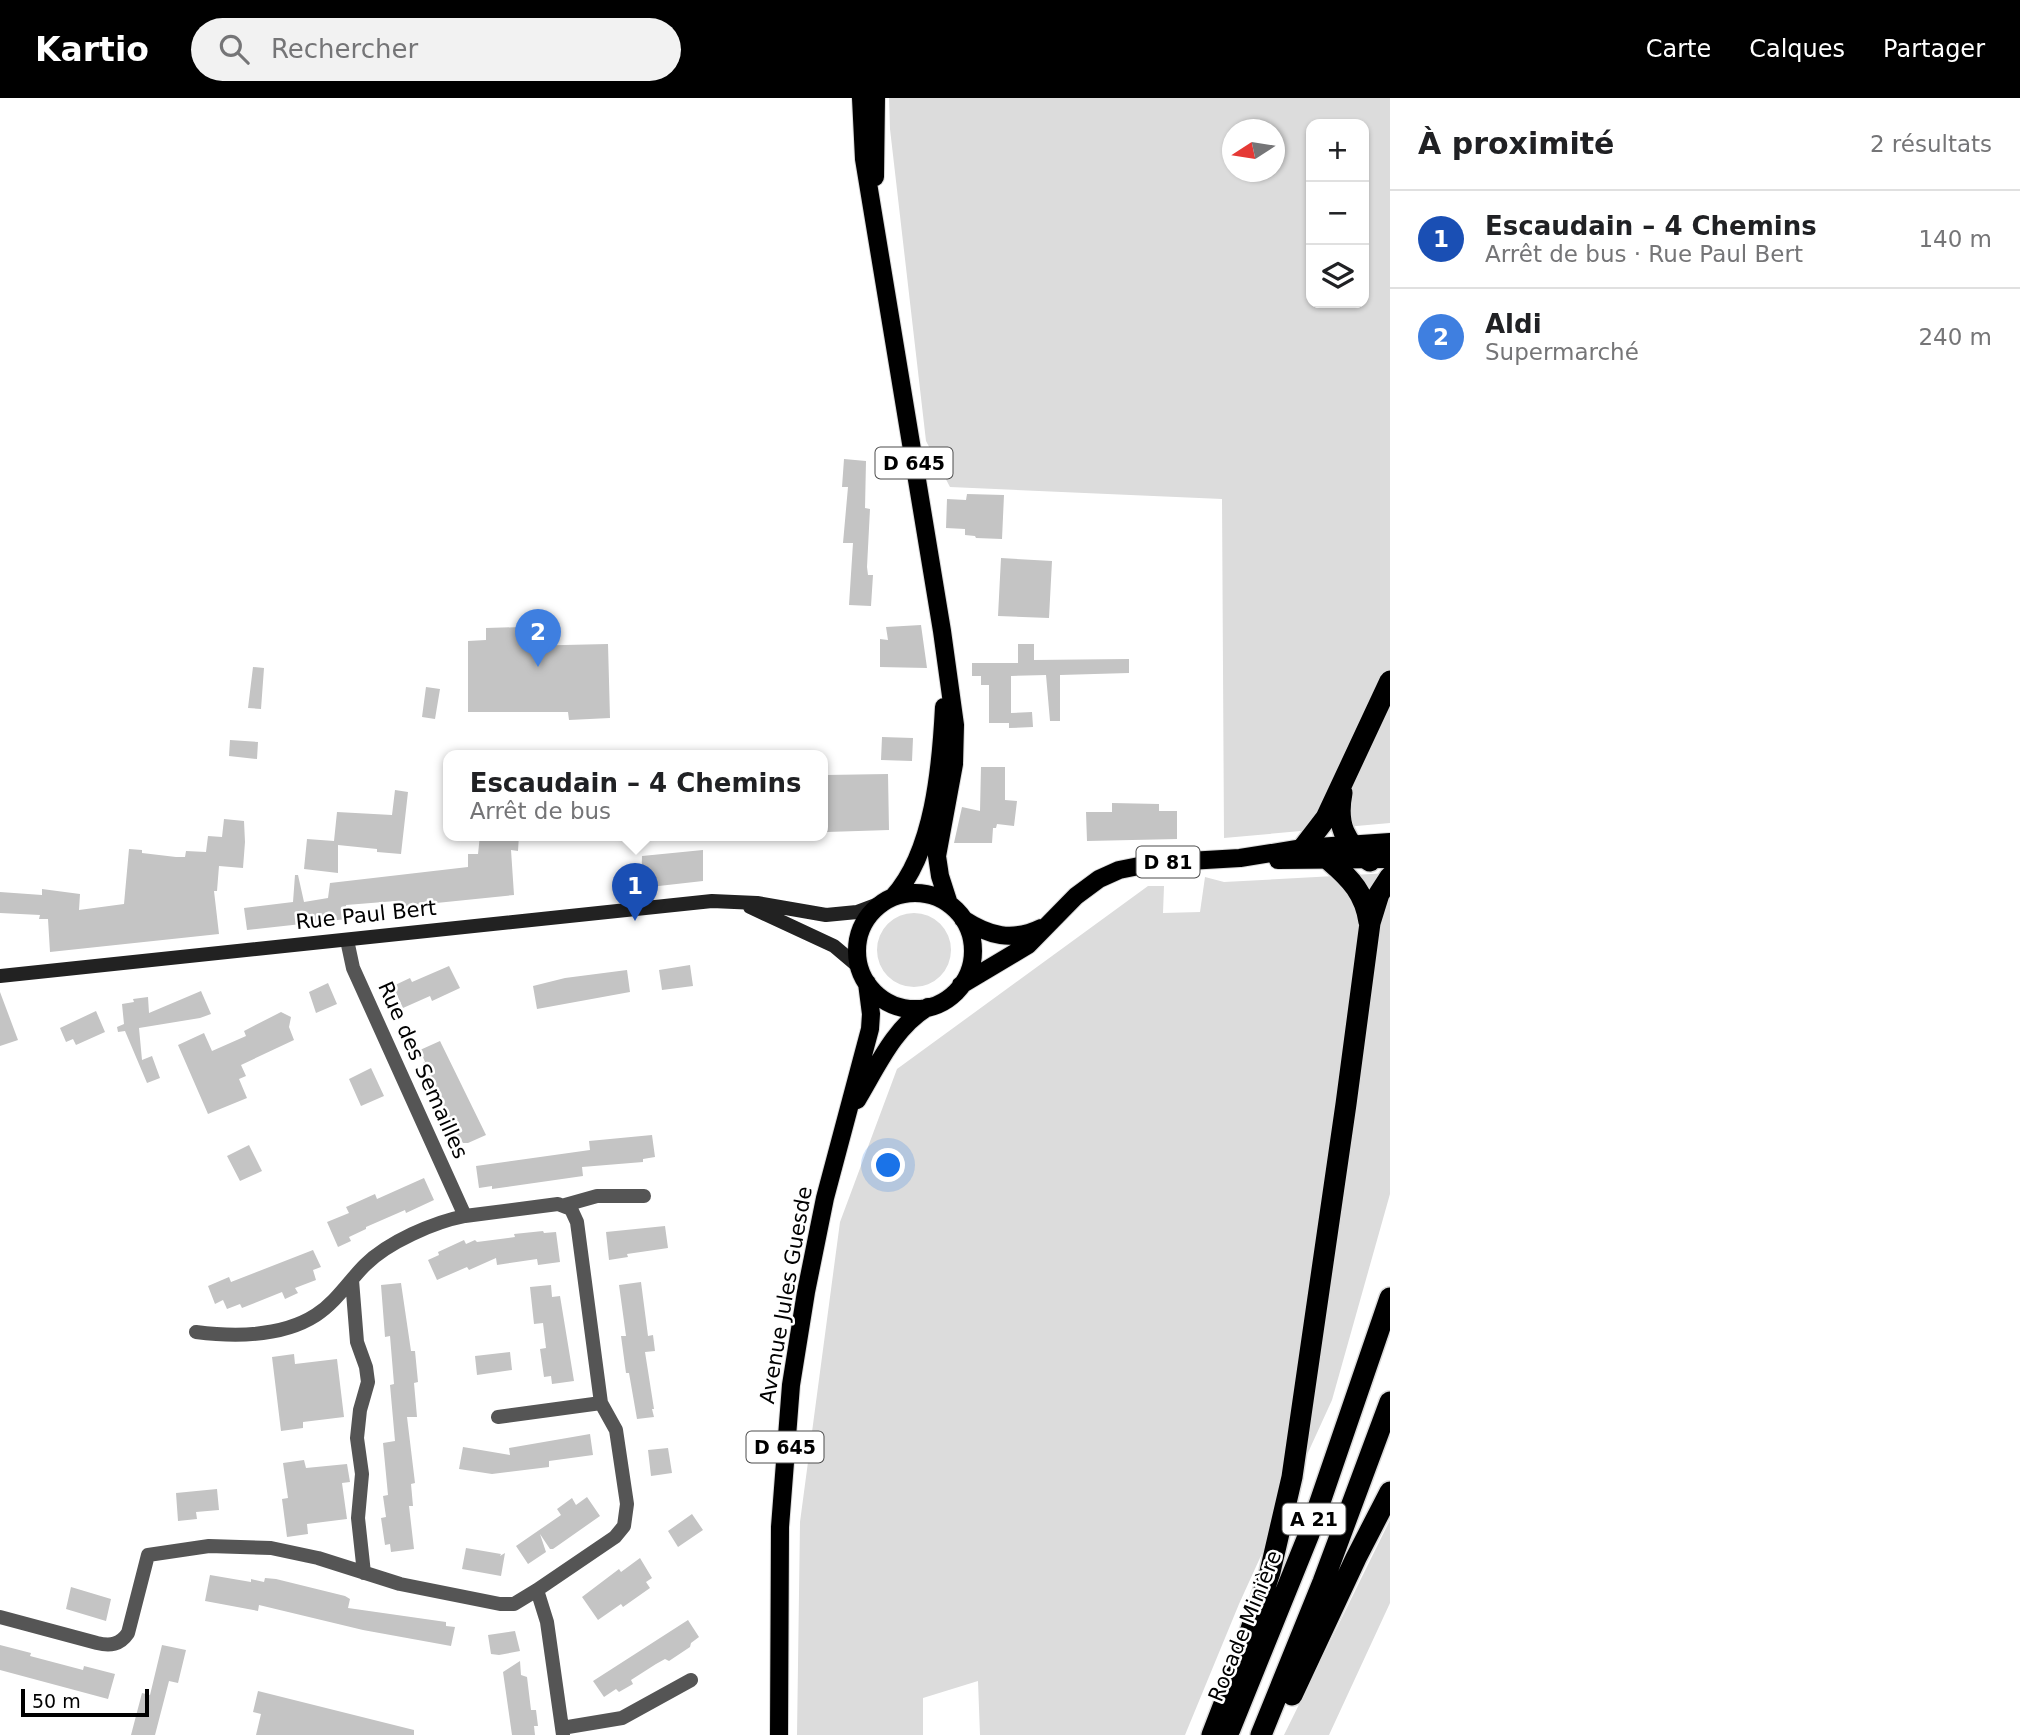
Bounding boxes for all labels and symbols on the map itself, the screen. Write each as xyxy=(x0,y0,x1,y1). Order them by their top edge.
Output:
north arrow xyxy=(1222,119,1285,182)
road number: D 645 xyxy=(876,448,953,478)
pin: 2 xyxy=(515,609,561,667)
road number: D 81 xyxy=(1136,846,1200,877)
pin: 1 xyxy=(612,863,658,921)
street label: Rue Paul Bert xyxy=(295,896,437,934)
street label: Rue des Semailles xyxy=(373,978,473,1162)
your location xyxy=(871,1148,905,1182)
street label: Avenue Jules Guesde xyxy=(755,1184,817,1406)
road number: D 645 xyxy=(746,1432,824,1462)
road number: A 21 xyxy=(1282,1504,1346,1534)
street label: Rocade Minière xyxy=(1204,1547,1286,1705)
scale bar xyxy=(21,1686,149,1718)

